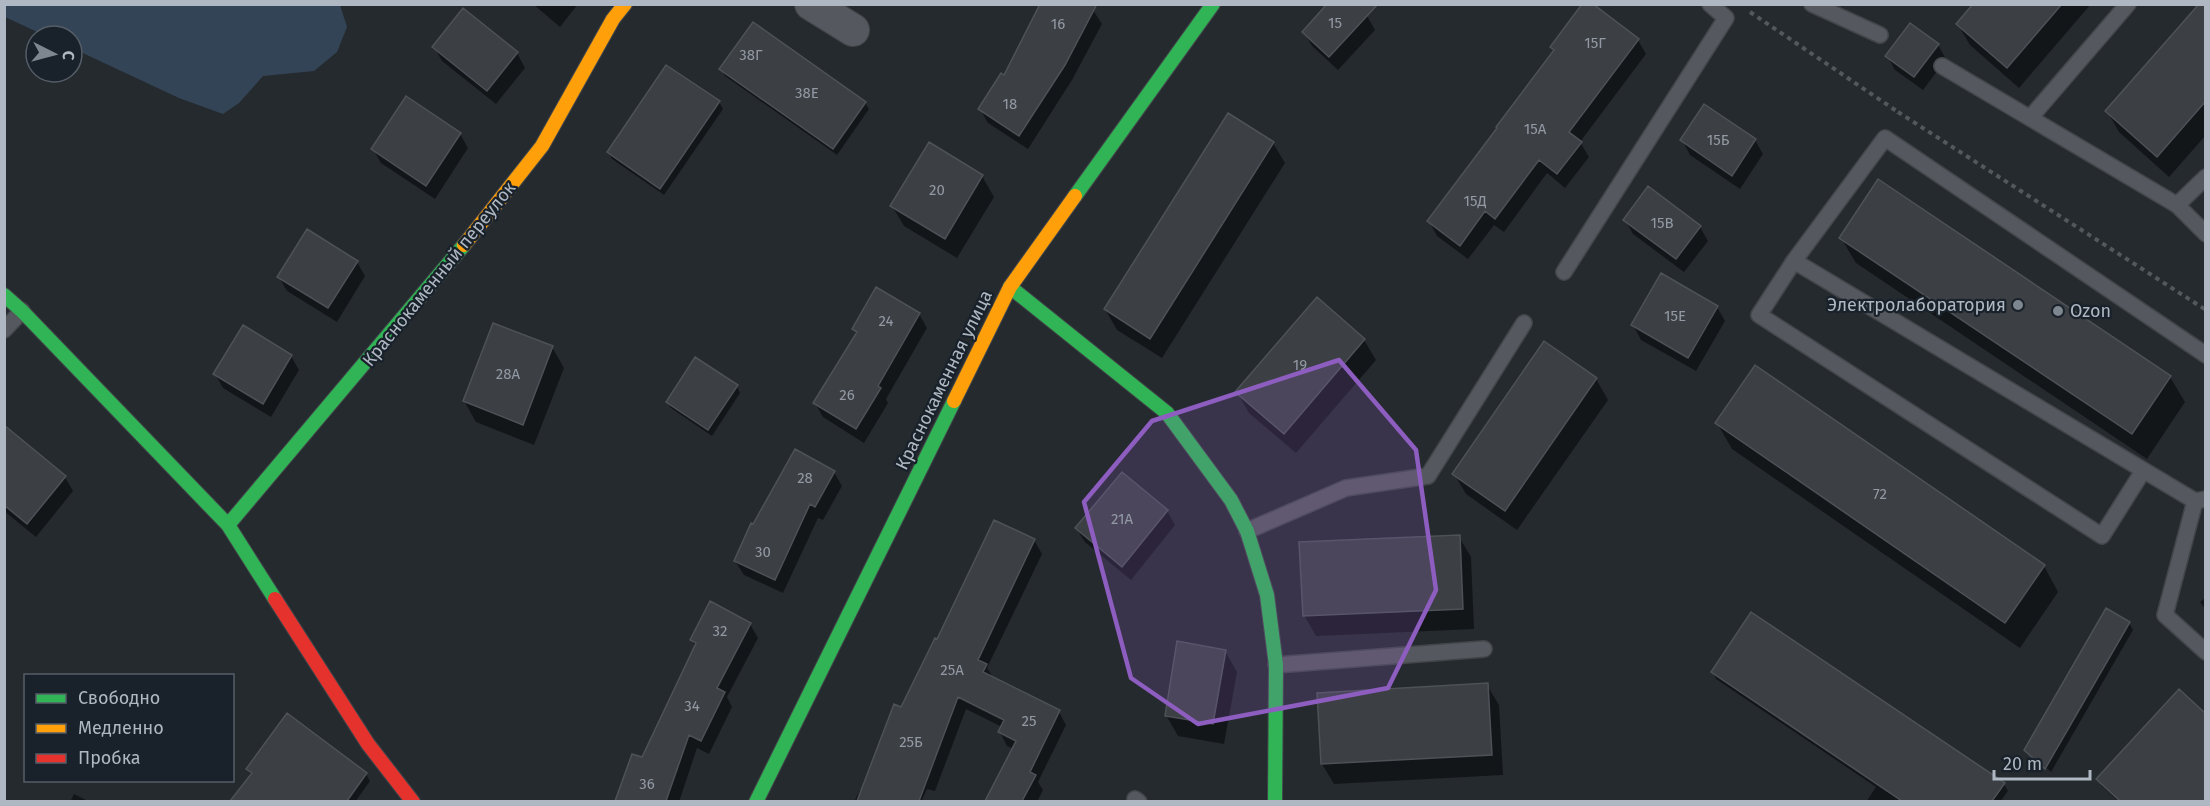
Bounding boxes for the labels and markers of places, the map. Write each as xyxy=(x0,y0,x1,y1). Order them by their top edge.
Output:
place label: Электролаборатория xyxy=(1827,294,2006,316)
marker: Электролаборатория xyxy=(2011,298,2025,312)
place label: Ozon xyxy=(2070,300,2111,322)
marker: Ozon xyxy=(2051,304,2065,318)

